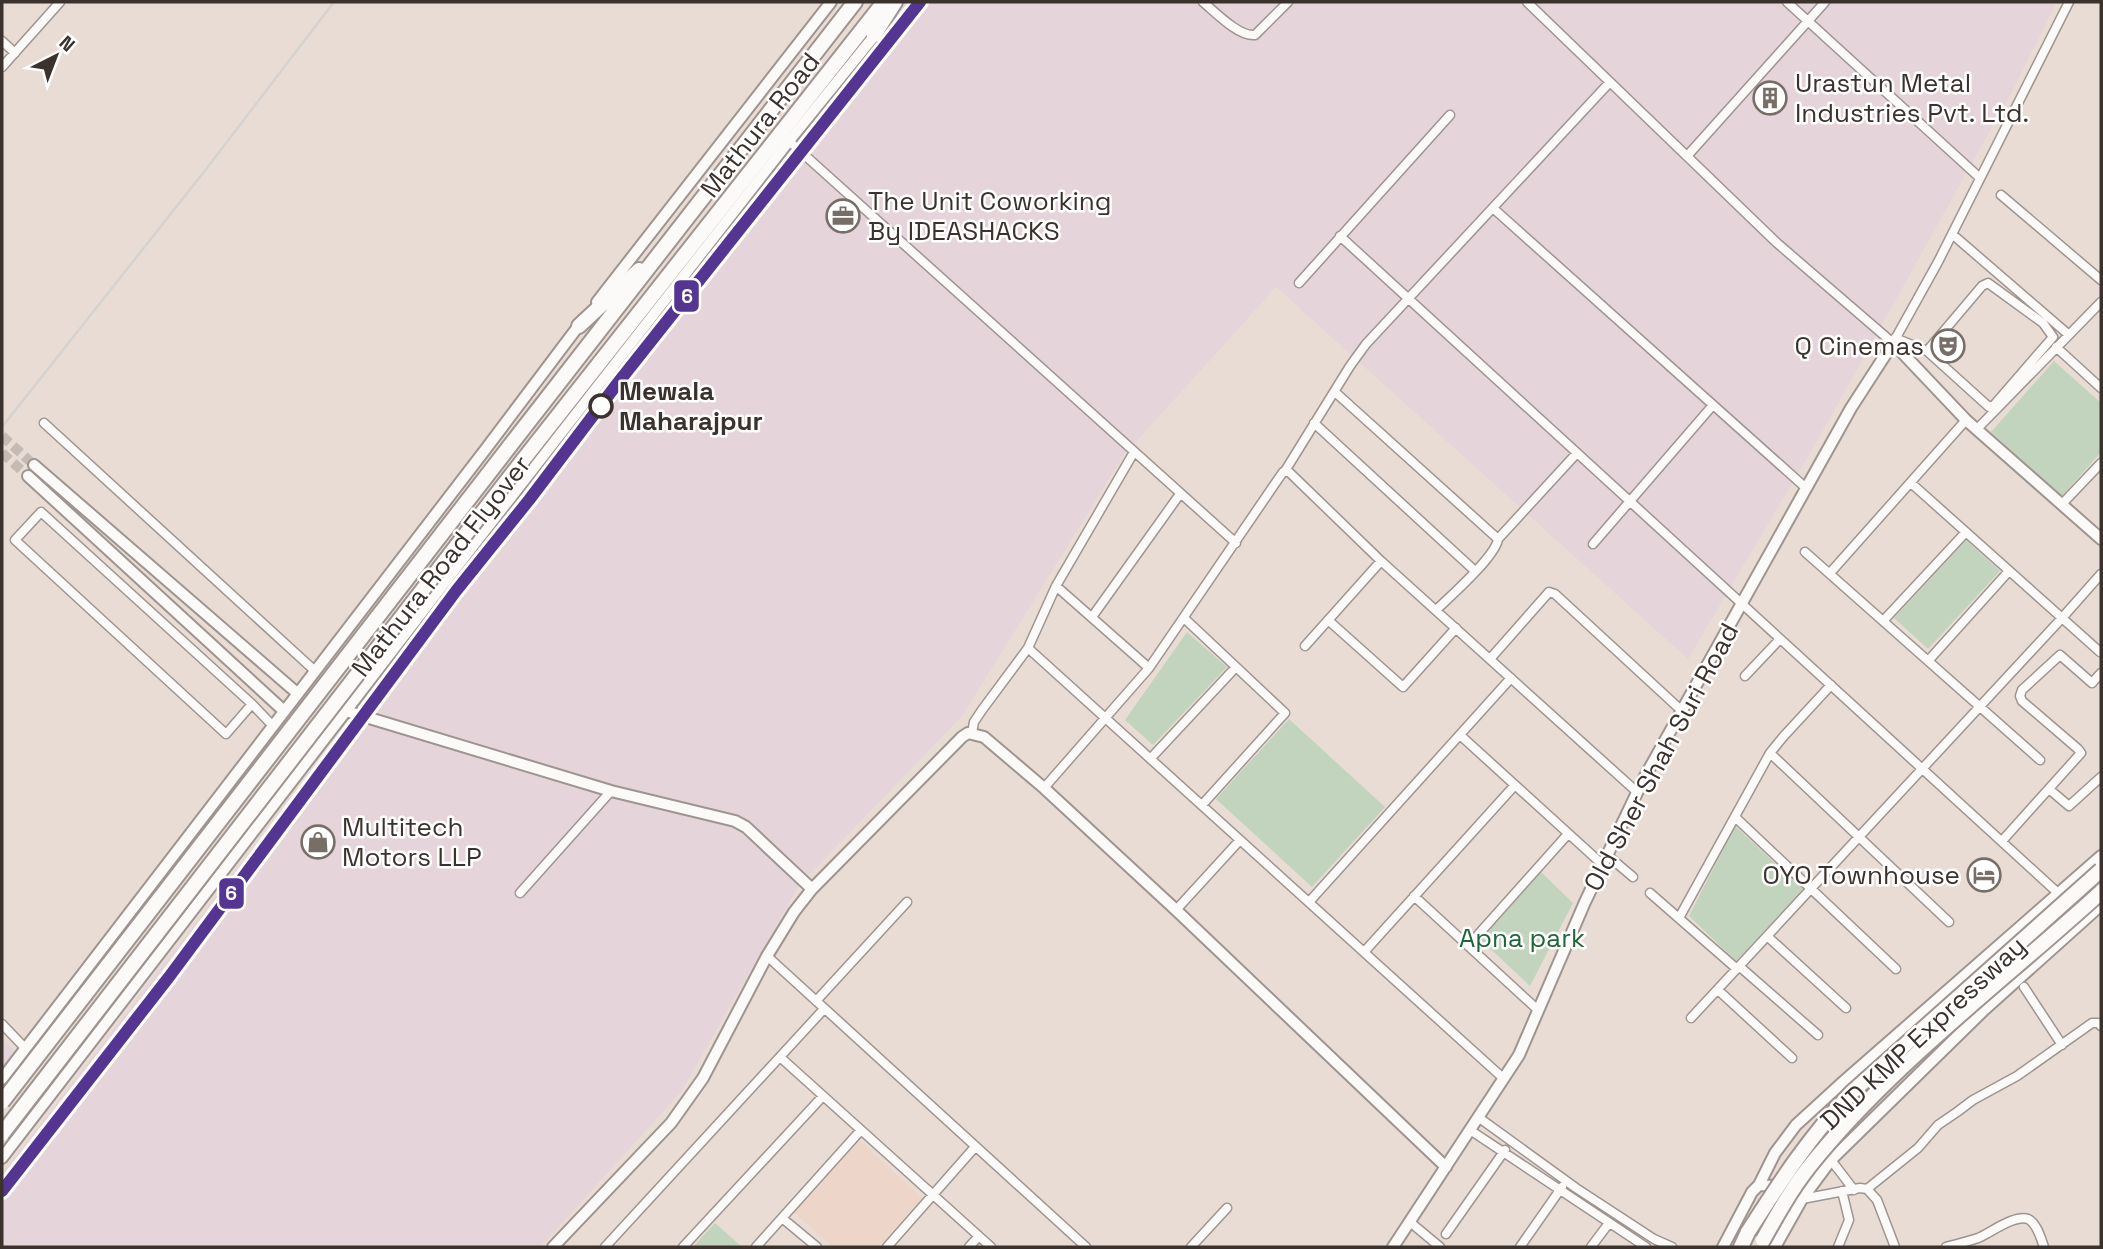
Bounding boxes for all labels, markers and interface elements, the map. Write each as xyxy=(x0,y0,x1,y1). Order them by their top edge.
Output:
north arrow xyxy=(21,21,91,91)
text: N xyxy=(54,30,80,57)
street label: Mathura Road xyxy=(693,46,827,204)
place label: Urastun Metal Industries Pvt. Ltd. xyxy=(1795,66,2029,130)
building icon: Urastun Metal Industries Pvt. Ltd. xyxy=(1751,79,1789,117)
place label: The Unit Coworking By IDEASHACKS xyxy=(868,184,1112,248)
office icon: The Unit Coworking By IDEASHACKS xyxy=(824,197,862,235)
line badge: 6 xyxy=(673,279,700,313)
text: 6 xyxy=(681,284,693,309)
theatre icon: Q Cinemas xyxy=(1929,327,1967,365)
place label: Q Cinemas xyxy=(1795,329,1924,363)
place label: Mewala Maharajpur xyxy=(619,374,763,438)
marker: Mewala Maharajpur xyxy=(589,394,613,418)
street label: Mathura Road Flyover xyxy=(344,448,538,684)
street label: Old Sher Shah Suri Road xyxy=(1576,617,1746,897)
place label: Multitech Motors LLP xyxy=(342,810,482,874)
shop icon: Multitech Motors LLP xyxy=(299,823,337,861)
hotel icon: OYO Townhouse xyxy=(1965,856,2003,894)
place label: OYO Townhouse xyxy=(1762,858,1960,892)
line badge: 6 xyxy=(218,877,245,910)
text: 6 xyxy=(225,881,237,906)
park label: Apna park xyxy=(1459,921,1585,955)
street label: DND KMP Expressway xyxy=(1813,929,2033,1137)

